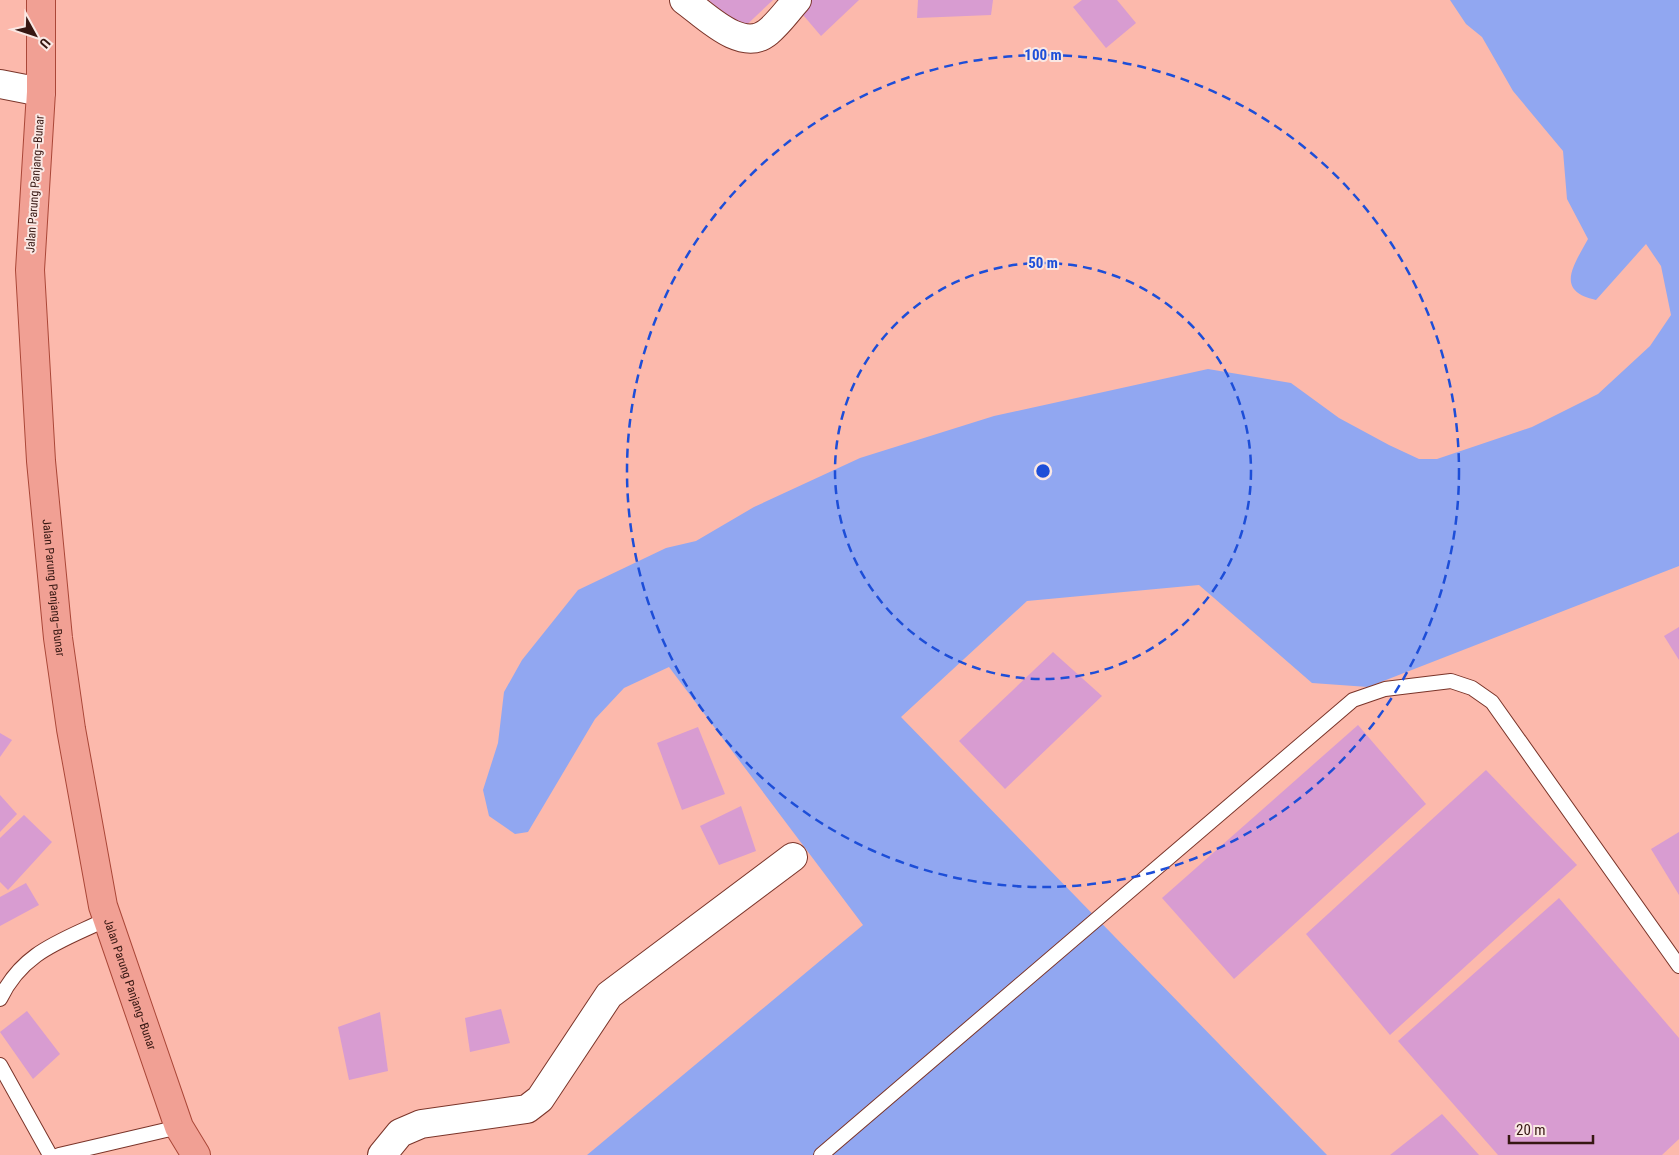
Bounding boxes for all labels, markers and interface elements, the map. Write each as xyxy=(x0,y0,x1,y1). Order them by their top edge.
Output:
north arrow xyxy=(10,10,60,60)
text: U xyxy=(36,35,54,52)
text: 100 m xyxy=(1024,46,1062,64)
street label: Jalan Parung Panjang–Bunar xyxy=(23,115,47,253)
text: 50 m xyxy=(1028,254,1058,272)
centre of rings xyxy=(1034,462,1052,480)
street label: Jalan Parung Panjang–Bunar xyxy=(40,519,68,658)
street label: Jalan Parung Panjang–Bunar xyxy=(101,917,159,1052)
scale bar xyxy=(1509,1112,1593,1144)
text: 20 m xyxy=(1516,1121,1546,1139)

